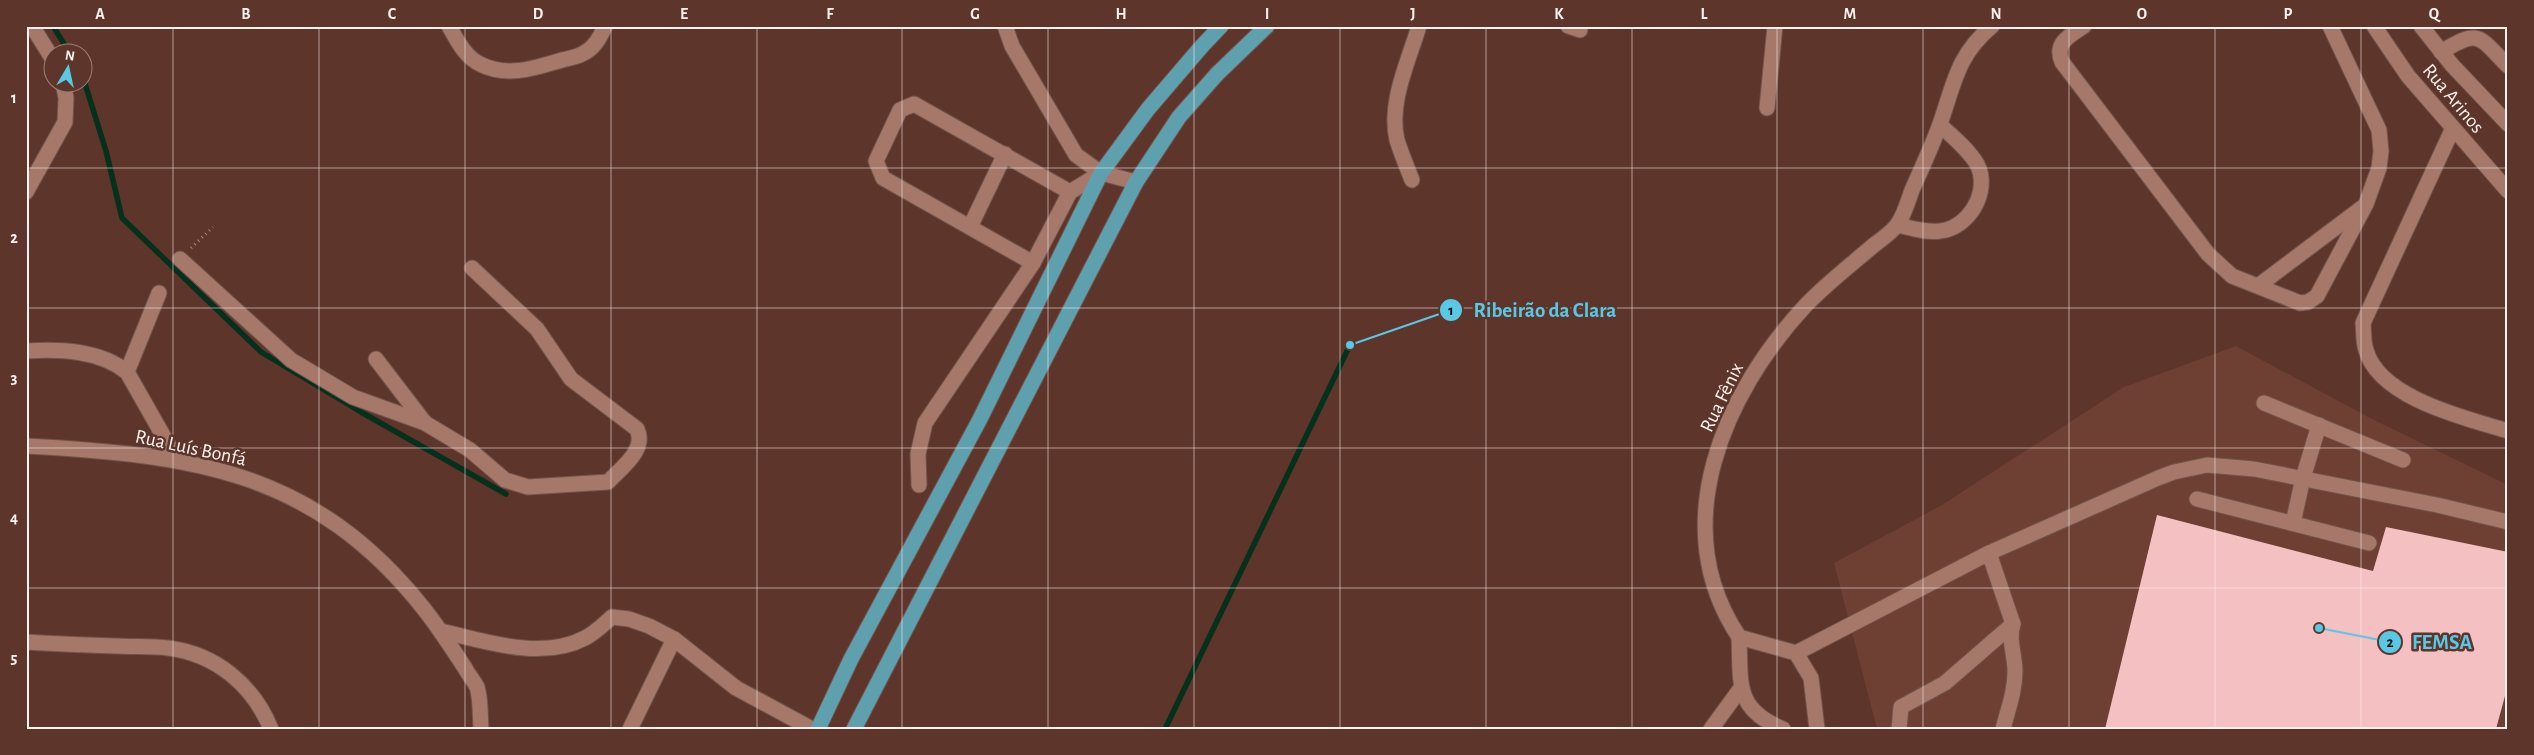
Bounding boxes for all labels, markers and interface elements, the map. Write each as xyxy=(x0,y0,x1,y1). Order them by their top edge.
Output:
text: A xyxy=(95,6,105,22)
text: B xyxy=(241,6,251,22)
text: C xyxy=(388,6,397,22)
text: D xyxy=(533,6,544,22)
text: E xyxy=(680,6,688,22)
text: F xyxy=(826,6,834,22)
text: G xyxy=(970,6,980,22)
text: H xyxy=(1115,6,1127,22)
text: I xyxy=(1265,6,1269,22)
text: J xyxy=(1410,6,1416,22)
text: K xyxy=(1554,6,1564,22)
text: L xyxy=(1701,6,1708,22)
text: M xyxy=(1844,6,1856,22)
text: N xyxy=(1990,6,2002,22)
text: O xyxy=(2137,6,2147,22)
text: P xyxy=(2284,6,2293,22)
text: Q xyxy=(2429,6,2441,23)
north arrow xyxy=(42,42,92,92)
text: N xyxy=(64,48,76,64)
street label: Rua Arinos xyxy=(2419,60,2488,137)
text: 1 xyxy=(11,90,17,106)
text: 2 xyxy=(10,230,18,246)
callout: Ribeirão da Clara xyxy=(1439,292,1627,328)
text: Ribeirão da Clara xyxy=(1474,300,1616,321)
text: 1 xyxy=(1448,303,1454,318)
street label: Rua Fênix xyxy=(1697,359,1747,435)
text: 3 xyxy=(11,370,18,386)
street label: Rua Luís Bonfá xyxy=(134,426,248,469)
text: 4 xyxy=(10,510,18,526)
callout: FEMSA xyxy=(2377,624,2482,660)
text: FEMSA xyxy=(2412,632,2472,653)
text: 2 xyxy=(2386,635,2394,650)
text: 5 xyxy=(11,650,18,666)

